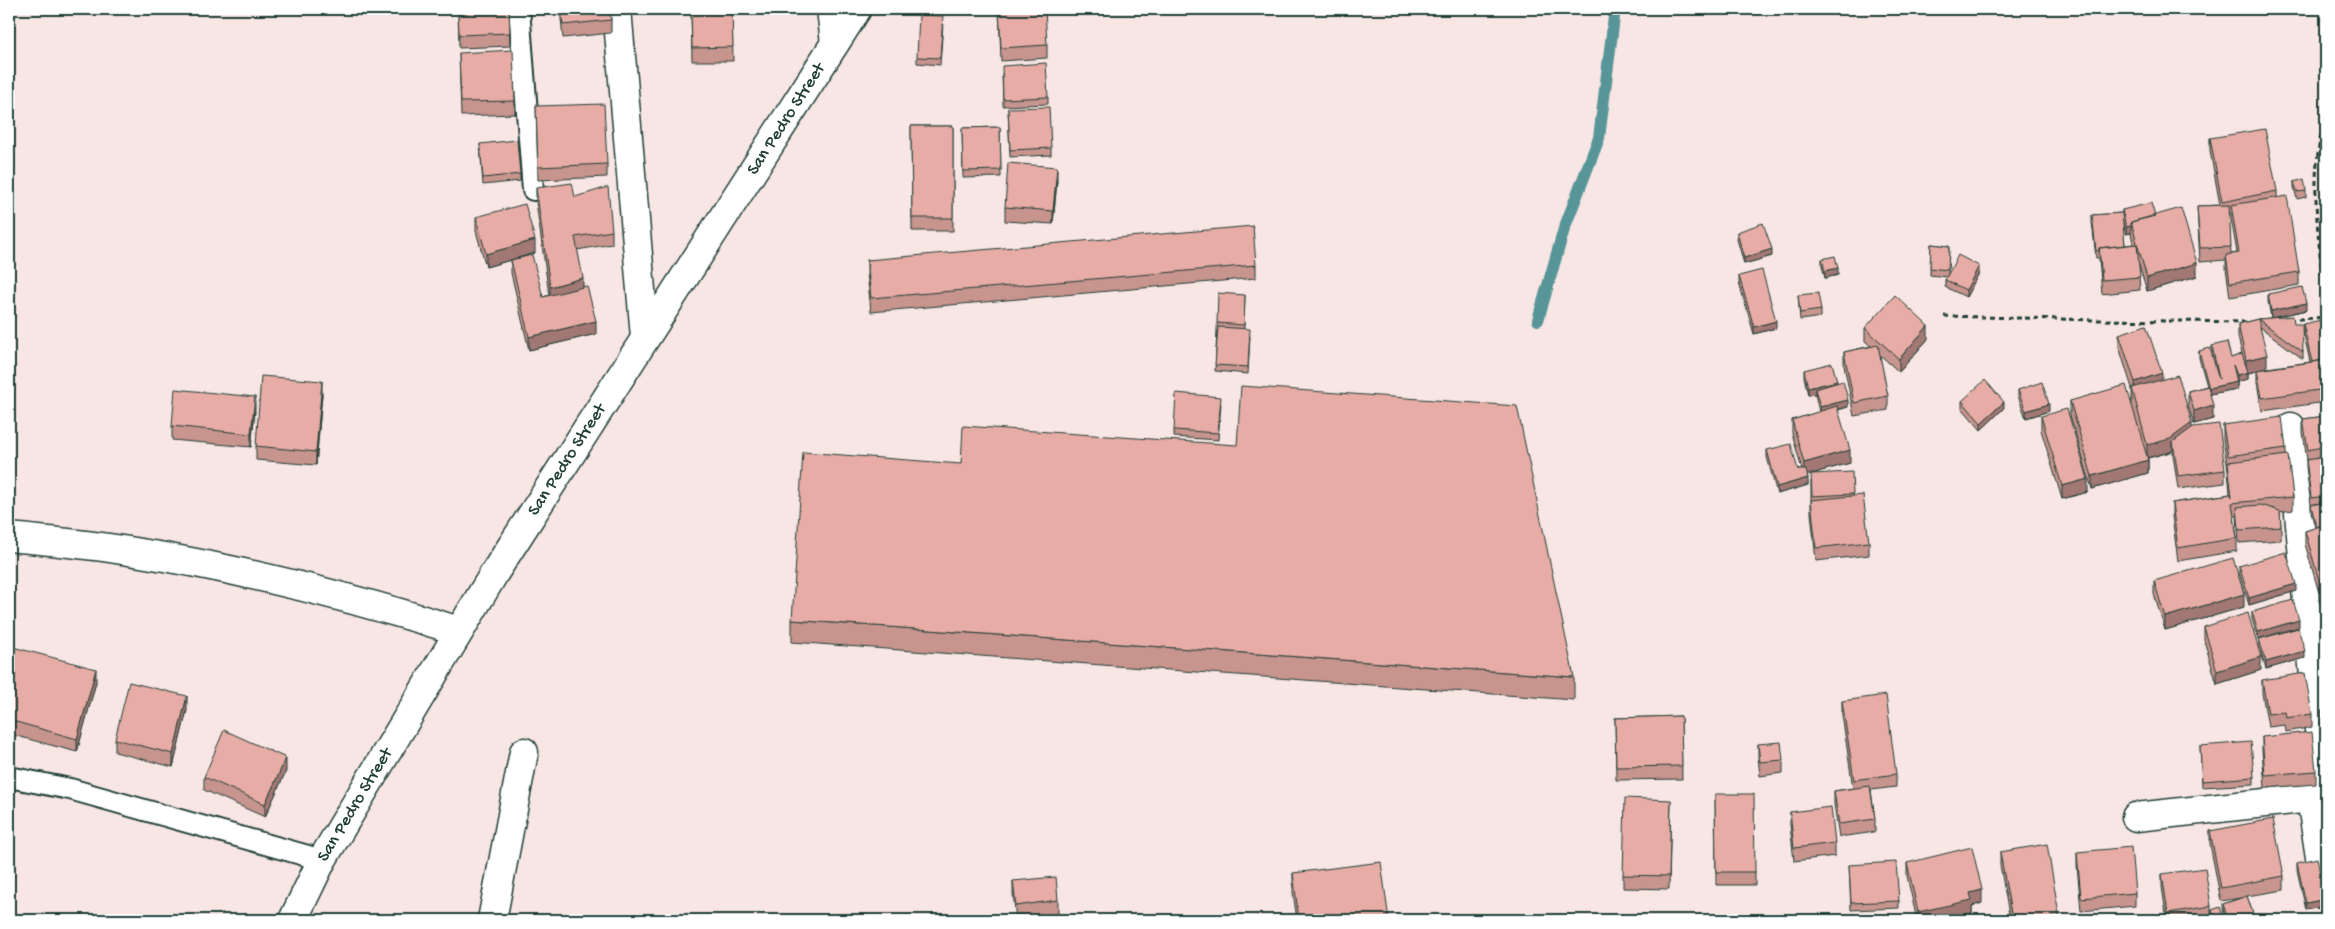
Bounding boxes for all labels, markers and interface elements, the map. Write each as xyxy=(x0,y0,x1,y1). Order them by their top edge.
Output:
street label: San Pedro Street xyxy=(742,58,831,179)
street label: San Pedro Street xyxy=(523,398,612,520)
street label: San Pedro Street xyxy=(313,743,398,866)

